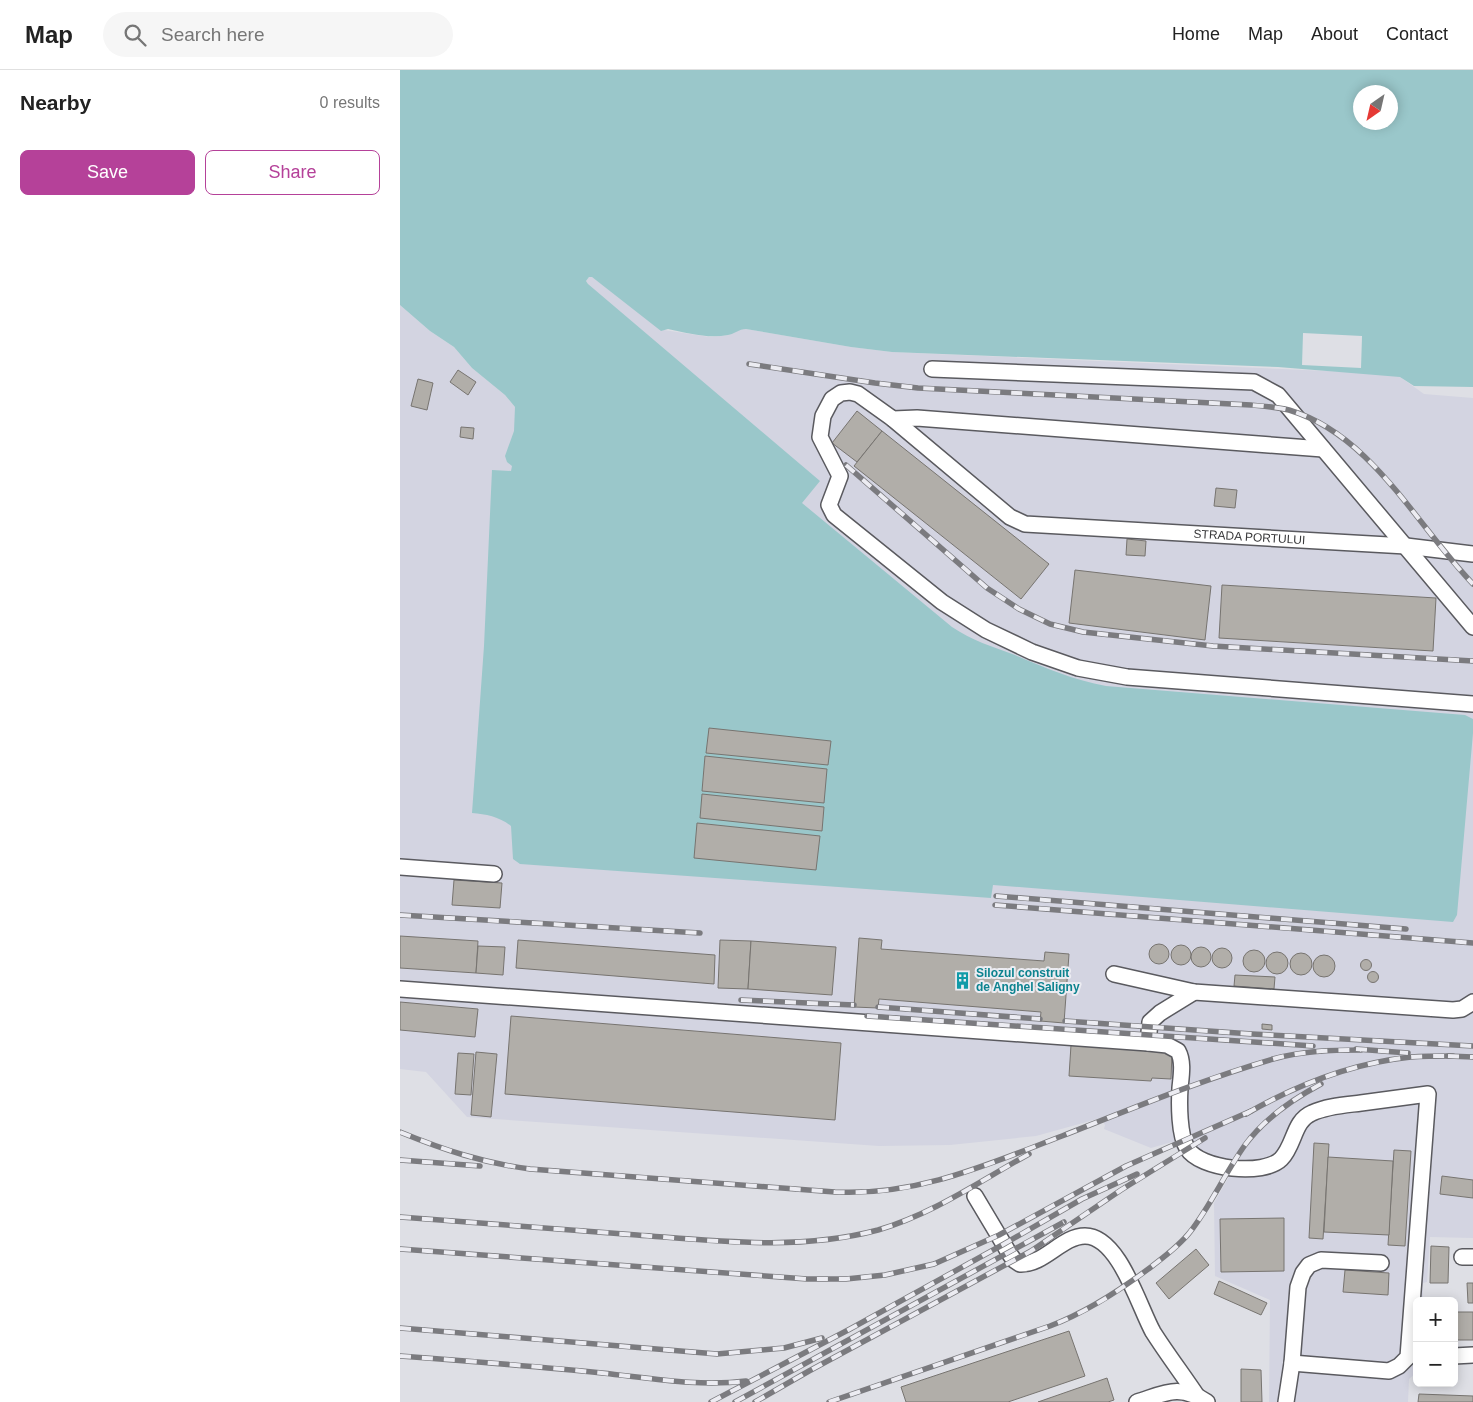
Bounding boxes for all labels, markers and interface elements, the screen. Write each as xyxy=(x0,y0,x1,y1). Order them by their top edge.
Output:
search box xyxy=(103,12,453,57)
text: Map xyxy=(25,21,73,48)
icon: search xyxy=(121,21,149,49)
text: Search here xyxy=(161,24,265,45)
text: Home xyxy=(1172,24,1220,44)
text: Map xyxy=(1248,24,1283,44)
text: About xyxy=(1311,24,1358,44)
text: Contact xyxy=(1386,24,1448,44)
north arrow xyxy=(1353,85,1398,130)
text: Nearby xyxy=(20,91,91,114)
text: 0 results xyxy=(320,94,380,111)
button: Save xyxy=(20,150,195,195)
button: Share xyxy=(205,150,380,195)
street label: STRADA PORTULUI xyxy=(1193,527,1306,547)
place label: Silozul construit de Anghel Saligny xyxy=(976,966,1080,994)
building icon: Silozul construit de Anghel Saligny xyxy=(952,970,972,990)
map controls xyxy=(1413,1297,1458,1387)
button: + xyxy=(1413,1297,1458,1342)
button: − xyxy=(1413,1342,1458,1387)

